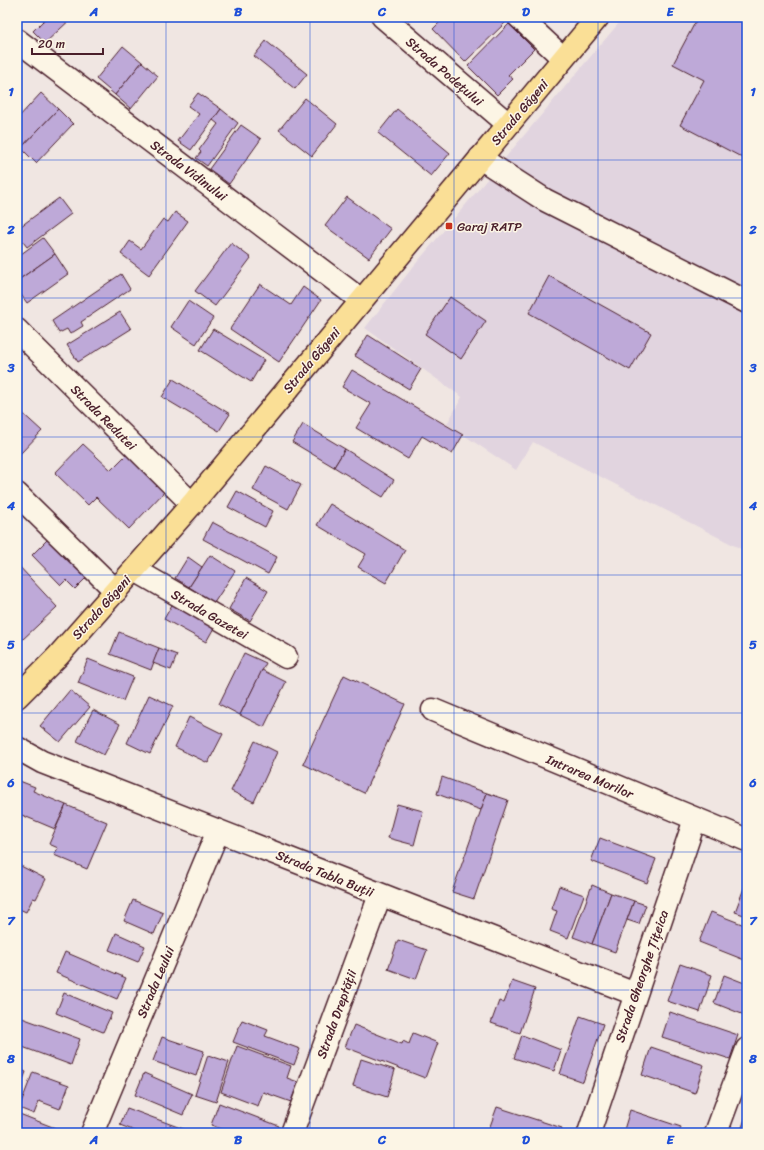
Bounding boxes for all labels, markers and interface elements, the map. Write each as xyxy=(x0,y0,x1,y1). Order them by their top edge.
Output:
text: A xyxy=(89,0,98,23)
text: B xyxy=(234,0,243,23)
text: C xyxy=(377,0,387,23)
text: D xyxy=(522,0,530,23)
text: E xyxy=(666,0,675,23)
scale bar xyxy=(32,30,103,56)
street label: Strada Podețului xyxy=(400,31,489,112)
text: 20 m xyxy=(38,33,65,55)
street label: Strada Găgeni xyxy=(485,74,554,151)
text: 1 xyxy=(8,80,14,103)
text: 1 xyxy=(750,80,756,103)
street label: Strada Vidinului xyxy=(145,134,233,207)
place label: Garaj RATP xyxy=(457,215,522,238)
text: 2 xyxy=(6,218,15,241)
text: 2 xyxy=(748,218,757,241)
marker: Garaj RATP xyxy=(444,221,454,231)
street label: Strada Găgeni xyxy=(277,322,346,399)
text: 3 xyxy=(6,356,15,379)
text: 3 xyxy=(748,356,757,379)
street label: Strada Redutei xyxy=(65,379,143,456)
text: 4 xyxy=(6,494,16,517)
text: 4 xyxy=(748,494,758,517)
street label: Strada Găgeni xyxy=(66,569,137,645)
street label: Strada Gazetei xyxy=(167,583,253,646)
text: 5 xyxy=(7,633,15,656)
text: 5 xyxy=(749,633,757,656)
street label: Intrarea Morilor xyxy=(541,747,638,806)
text: 6 xyxy=(6,771,15,794)
text: 6 xyxy=(748,771,757,794)
street label: Strada Tabla Buții xyxy=(272,843,378,904)
street label: Strada Gheorghe Țițeica xyxy=(608,906,675,1046)
text: 7 xyxy=(7,909,16,932)
text: 7 xyxy=(749,909,758,932)
street label: Strada Leului xyxy=(130,942,181,1022)
street label: Strada Dreptății xyxy=(310,966,363,1062)
text: 8 xyxy=(6,1047,15,1070)
text: 8 xyxy=(748,1047,757,1070)
text: A xyxy=(89,1128,98,1150)
text: B xyxy=(234,1128,243,1150)
text: C xyxy=(377,1128,387,1150)
text: D xyxy=(522,1128,530,1150)
text: E xyxy=(666,1128,675,1150)

